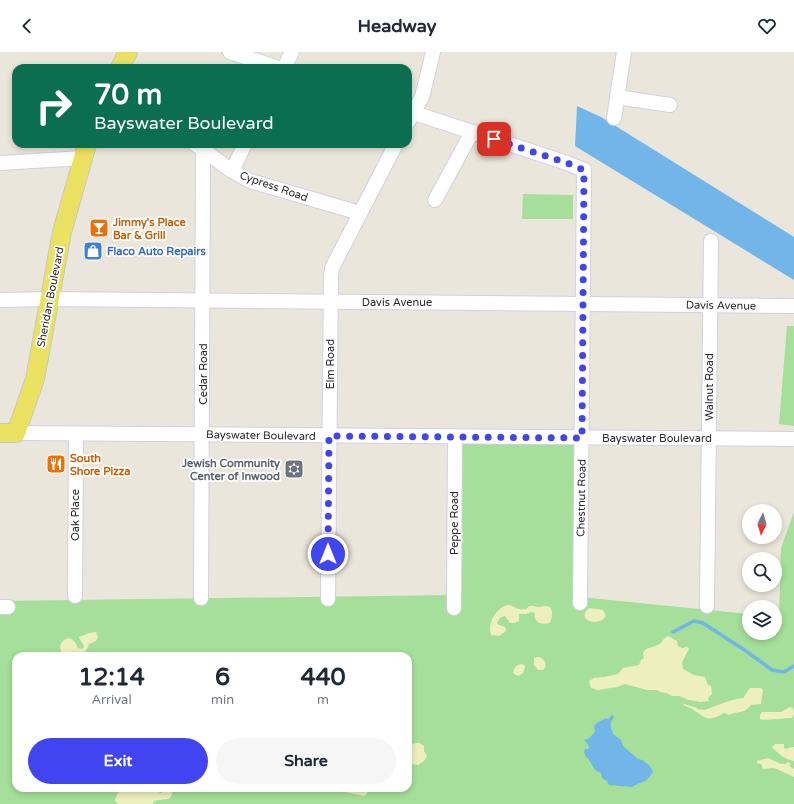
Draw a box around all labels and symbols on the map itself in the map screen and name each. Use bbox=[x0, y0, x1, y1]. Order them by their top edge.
pin bbox=[477, 122, 511, 156]
street label: Cypress Road bbox=[238, 169, 310, 204]
place label: Jimmy's Place Bar & Grill bbox=[112, 216, 187, 242]
bar icon: Jimmy's Place Bar & Grill bbox=[88, 217, 110, 239]
shop icon: Flaco Auto Repairs bbox=[82, 240, 104, 262]
place label: Flaco Auto Repairs bbox=[107, 245, 206, 259]
street label: Sheridan Boulevard bbox=[34, 246, 67, 348]
street label: Davis Avenue bbox=[362, 296, 432, 309]
street label: Davis Avenue bbox=[686, 298, 756, 313]
street label: Elm Road bbox=[324, 339, 337, 389]
street label: Cedar Road bbox=[197, 343, 210, 405]
street label: Walnut Road bbox=[703, 353, 716, 421]
street label: Bayswater Boulevard bbox=[206, 428, 316, 443]
street label: Bayswater Boulevard bbox=[602, 432, 712, 445]
place label: South Shore Pizza bbox=[70, 452, 130, 478]
restaurant icon: South Shore Pizza bbox=[45, 453, 67, 475]
place label: Jewish Community Center of Inwood bbox=[181, 457, 280, 483]
synagogue icon: Jewish Community Center of Inwood bbox=[283, 458, 305, 480]
street label: Chestnut Road bbox=[574, 459, 589, 537]
street label: Oak Place bbox=[69, 489, 82, 541]
street label: Peppe Road bbox=[448, 491, 461, 555]
north arrow bbox=[742, 504, 782, 544]
position arrow bbox=[307, 533, 349, 575]

